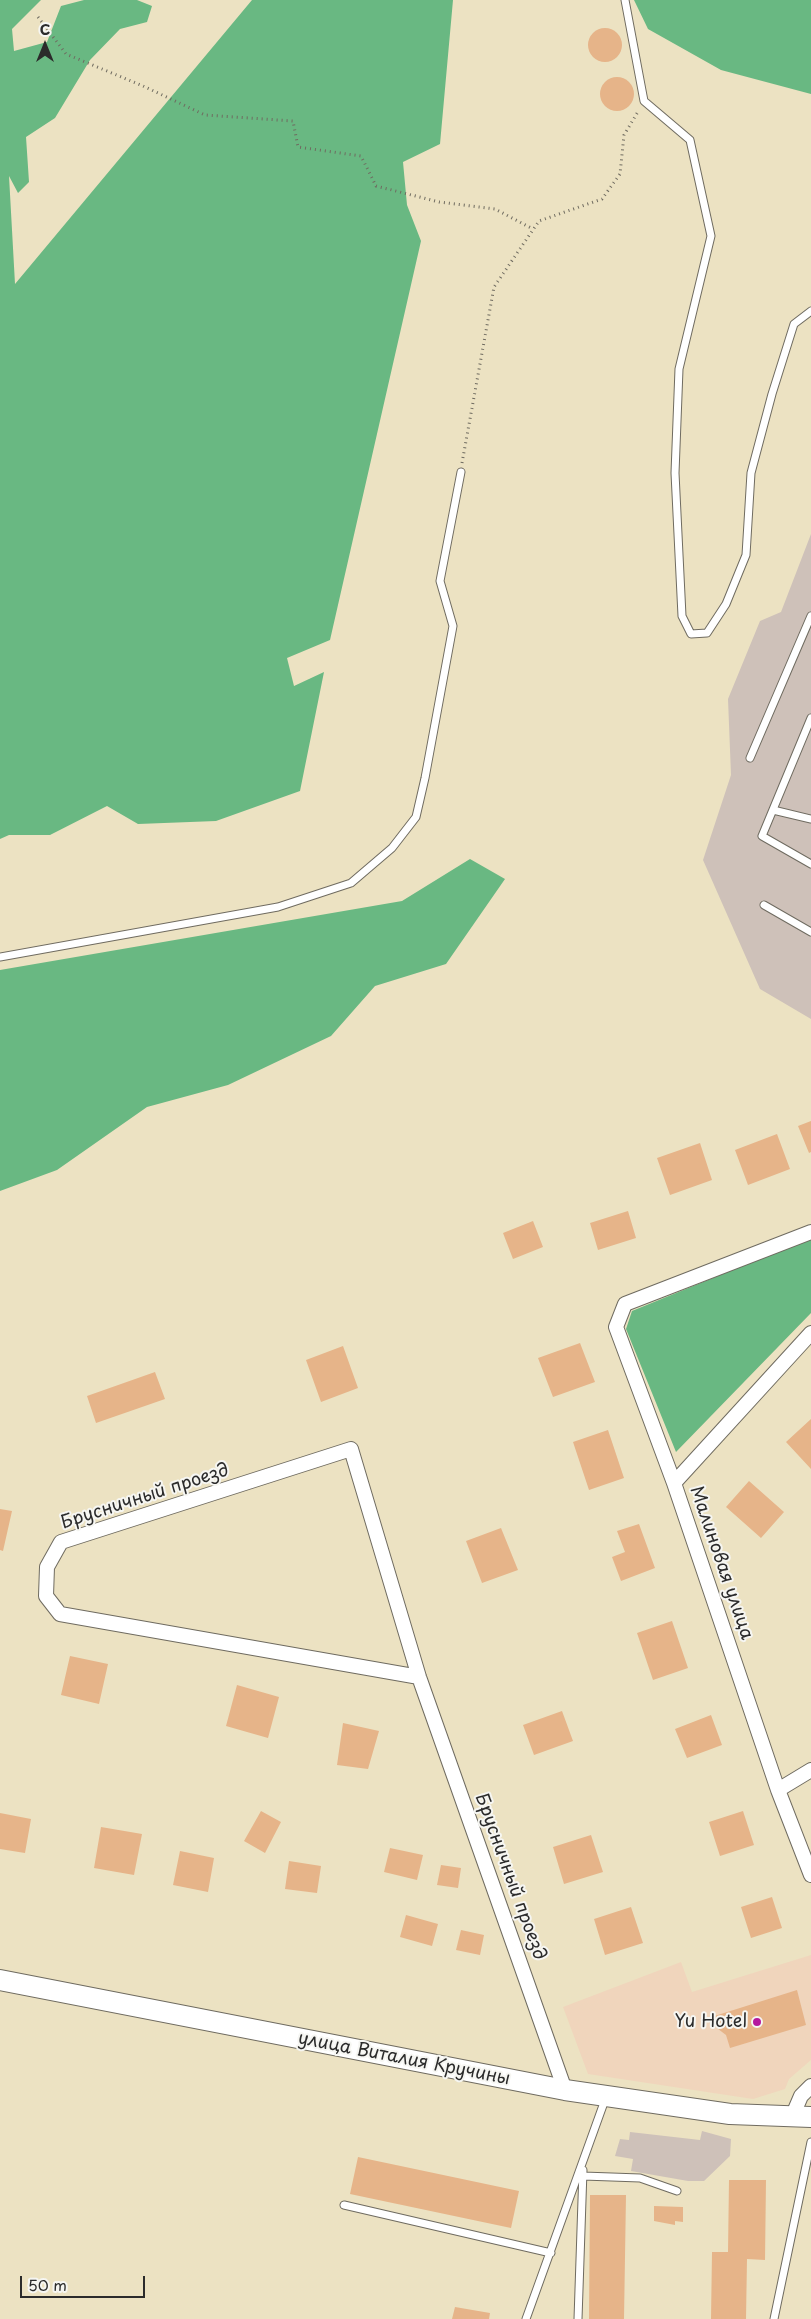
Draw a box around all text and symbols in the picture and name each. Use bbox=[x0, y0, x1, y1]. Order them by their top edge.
text: С bbox=[40, 19, 50, 40]
north arrow bbox=[20, 20, 70, 70]
street label: Брусничный проезд bbox=[58, 1460, 232, 1534]
street label: Малиновая улица bbox=[685, 1483, 757, 1643]
street label: Брусничный проезд bbox=[470, 1791, 550, 1963]
place label: Yu Hotel bbox=[674, 2011, 747, 2033]
marker: Yu Hotel bbox=[751, 2016, 763, 2028]
street label: улица Виталия Кручины bbox=[296, 2028, 512, 2090]
scale bar bbox=[22, 2266, 148, 2298]
text: 50 m bbox=[28, 2273, 67, 2296]

